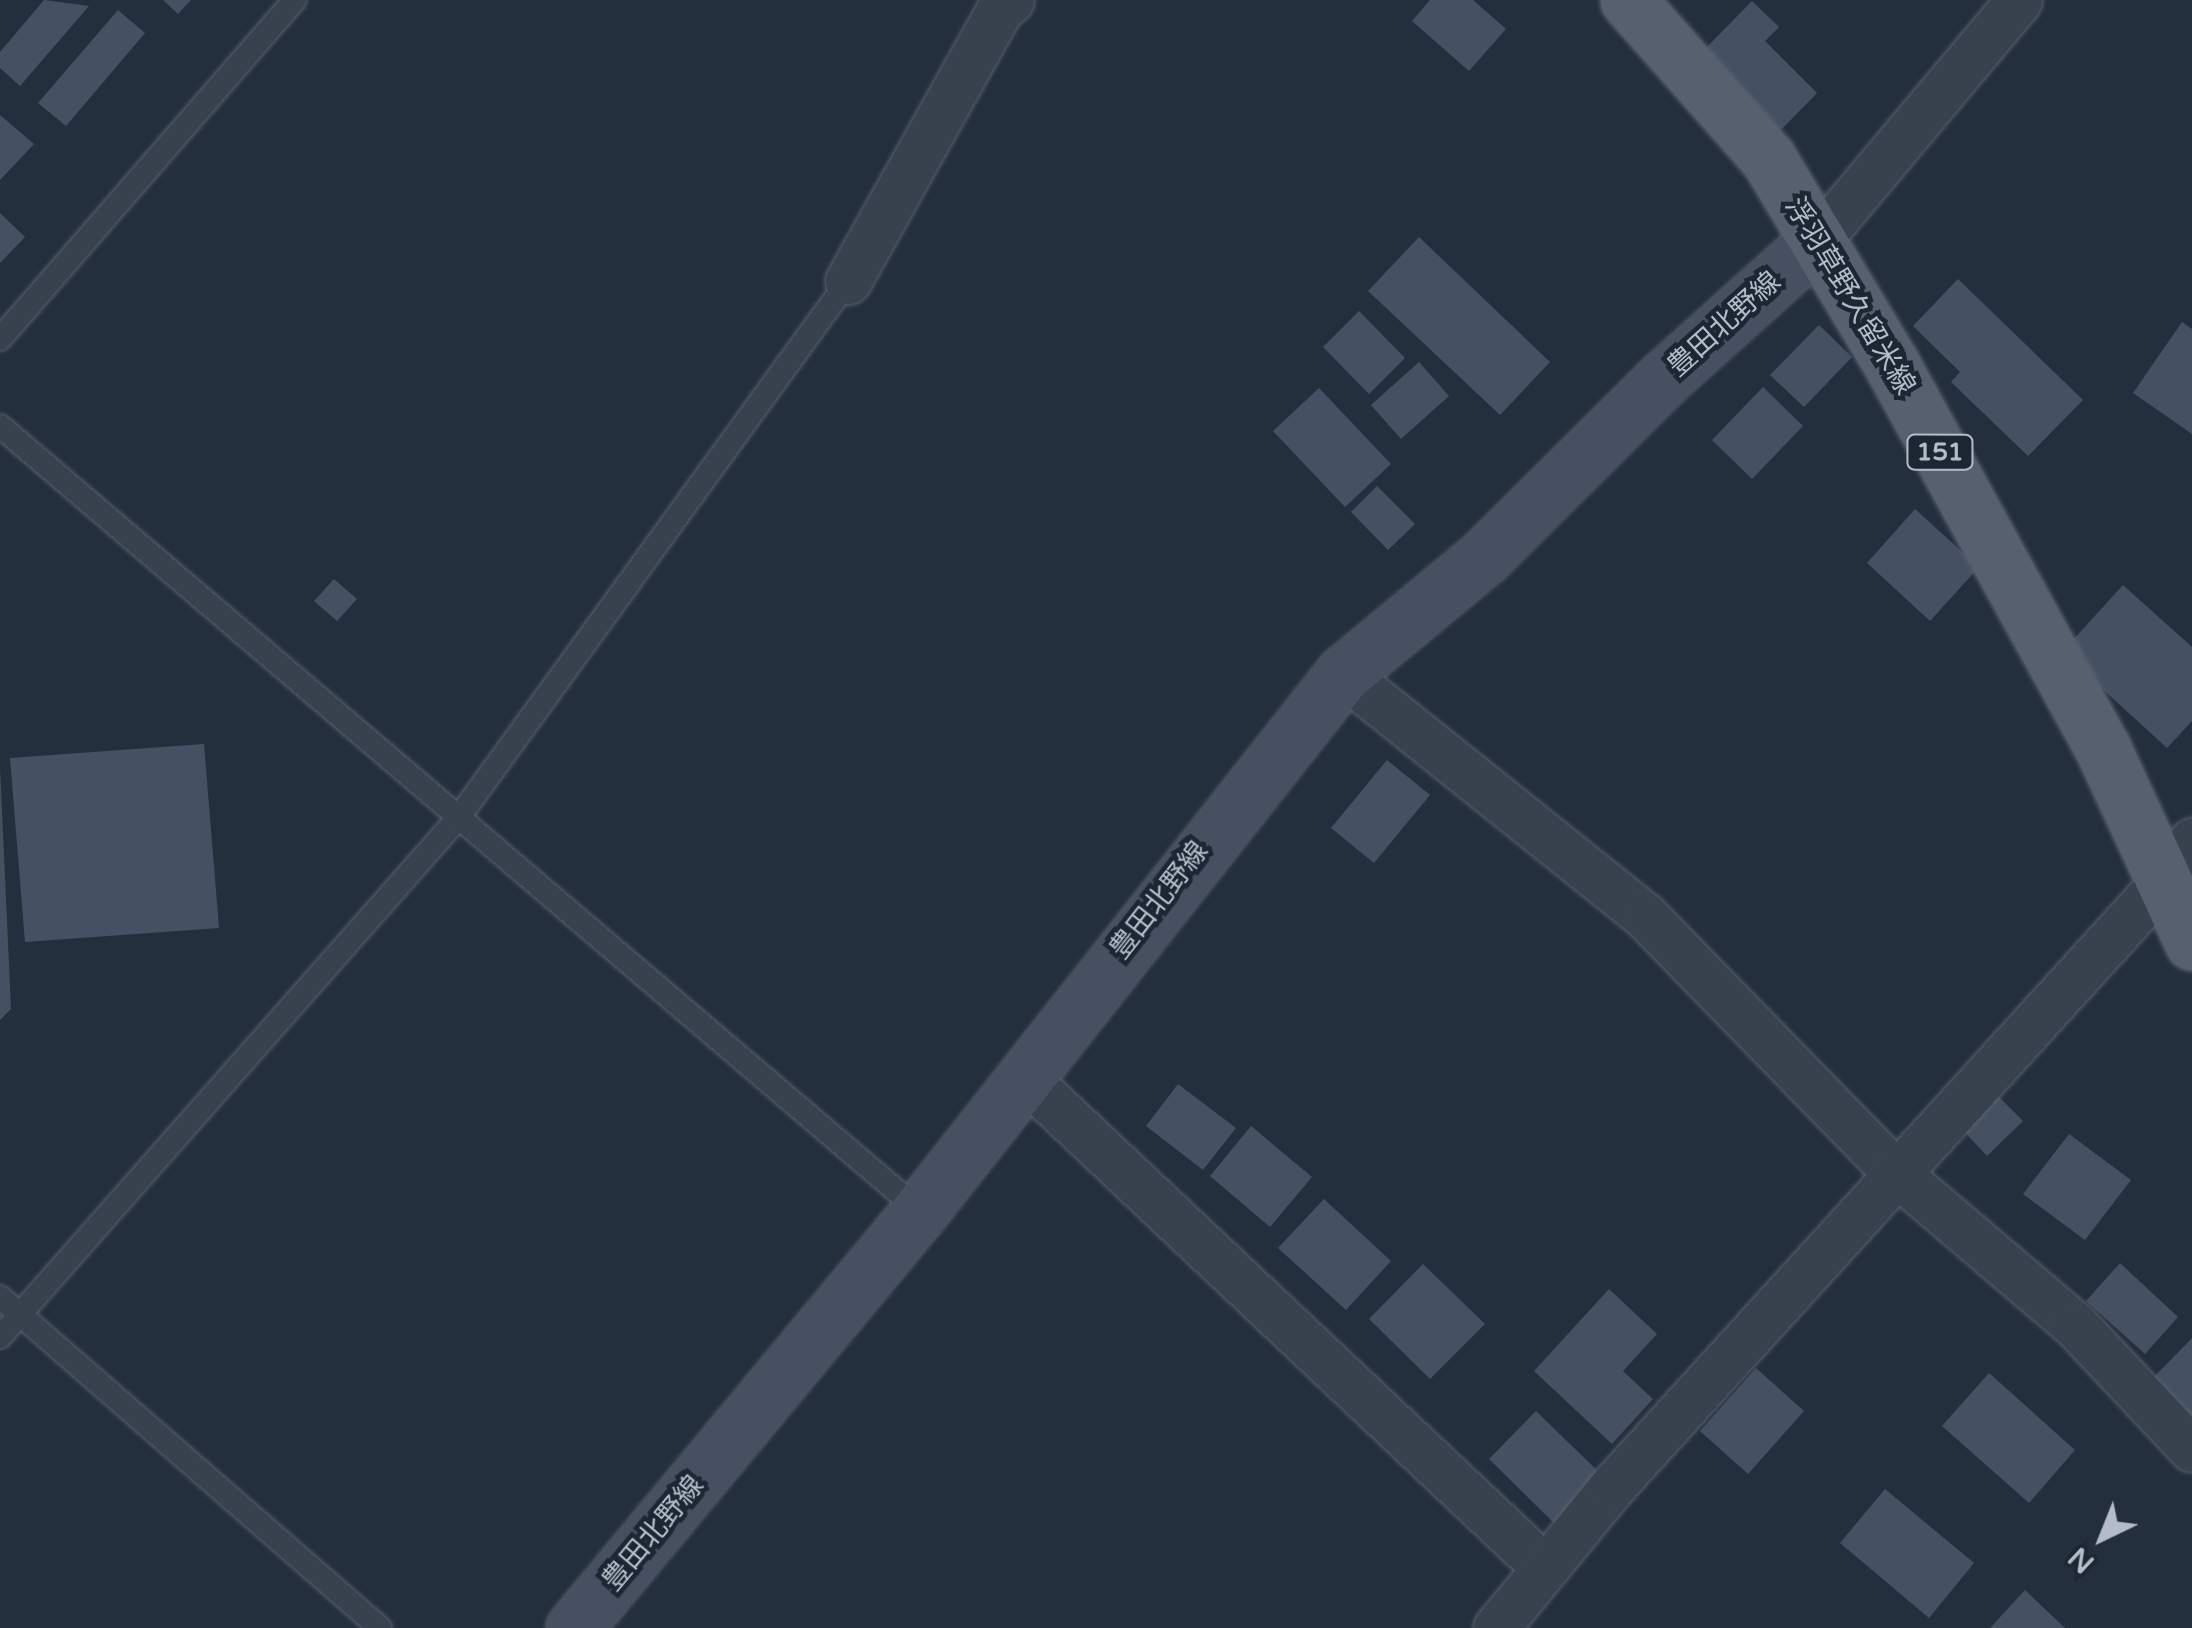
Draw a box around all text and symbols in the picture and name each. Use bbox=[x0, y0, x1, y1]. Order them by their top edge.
street label: 浮羽草野久留米線 bbox=[1778, 191, 1922, 401]
street label: 豊田北野線 bbox=[1661, 265, 1787, 383]
road number: 151 bbox=[1905, 432, 1975, 472]
street label: 豊田北野線 bbox=[1103, 834, 1215, 966]
street label: 豊田北野線 bbox=[595, 1469, 711, 1597]
north arrow bbox=[2052, 1488, 2152, 1588]
text: N bbox=[2062, 1540, 2101, 1580]

